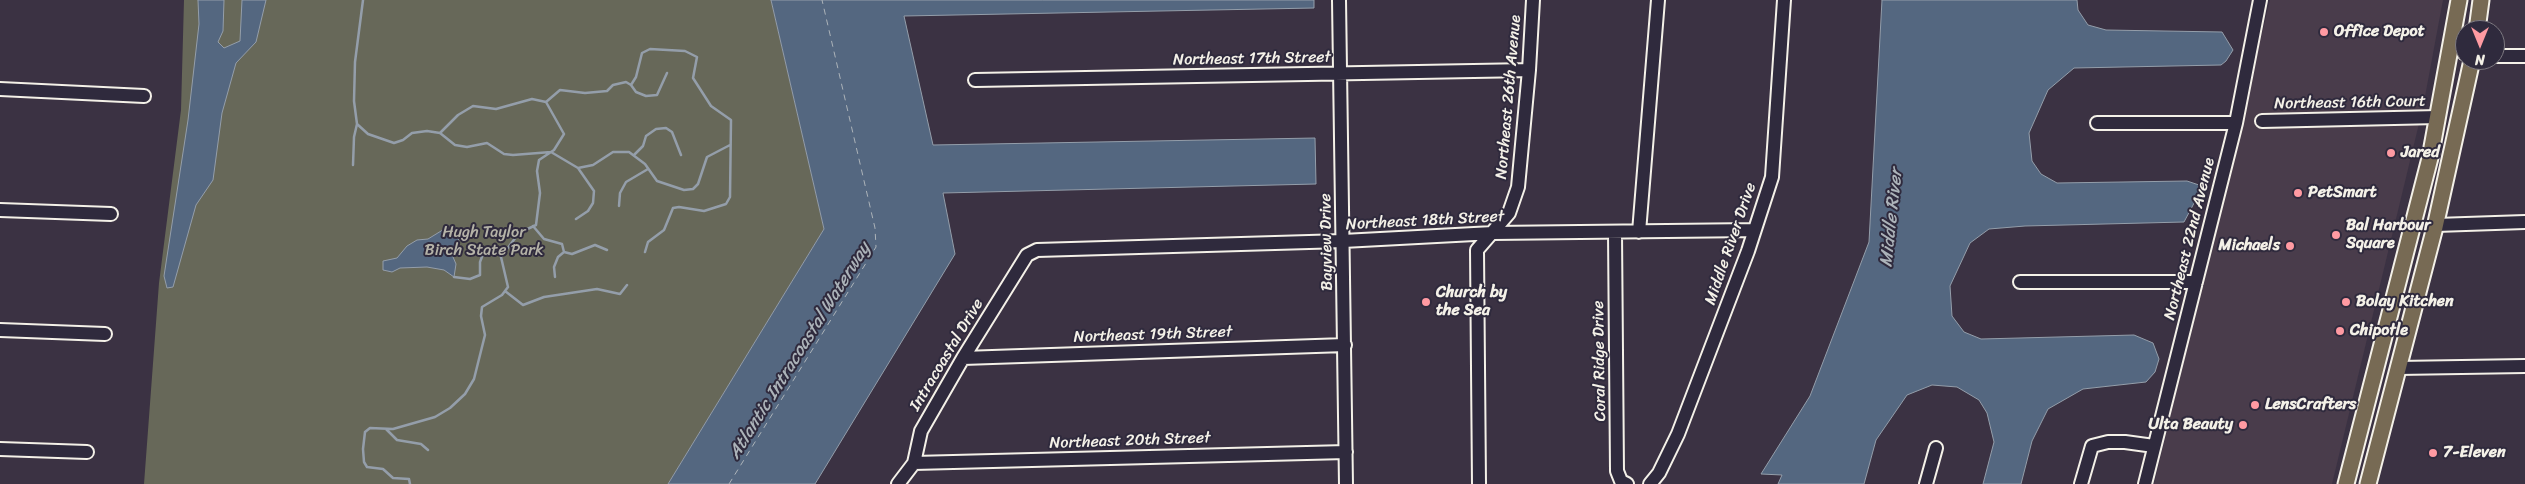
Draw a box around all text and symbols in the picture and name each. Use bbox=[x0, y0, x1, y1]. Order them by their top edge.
street label: Northeast 26th Avenue bbox=[1492, 14, 1526, 180]
north arrow bbox=[2455, 20, 2505, 70]
place label: Office Depot bbox=[2334, 22, 2425, 42]
marker: Office Depot bbox=[2318, 26, 2330, 38]
text: N bbox=[2475, 47, 2485, 72]
street label: Northeast 17th Street bbox=[1173, 48, 1331, 70]
street label: Northeast 16th Court bbox=[2274, 92, 2426, 114]
place label: Jared bbox=[2401, 143, 2440, 163]
marker: Jared bbox=[2385, 147, 2397, 159]
street label: Northeast 22nd Avenue bbox=[2161, 156, 2219, 322]
water label: Middle River bbox=[1876, 168, 1908, 268]
street label: Middle River Drive bbox=[1701, 180, 1761, 308]
place label: PetSmart bbox=[2308, 183, 2377, 203]
marker: PetSmart bbox=[2292, 187, 2304, 199]
street label: Bayview Drive bbox=[1317, 193, 1337, 291]
street label: Northeast 18th Street bbox=[1345, 207, 1505, 235]
place label: Bal Harbour Square bbox=[2346, 216, 2431, 254]
park label: Hugh Taylor Birch State Park bbox=[425, 223, 543, 261]
marker: Bal Harbour Square bbox=[2330, 229, 2342, 241]
place label: Michaels bbox=[2218, 236, 2280, 256]
water label: Atlantic Intracoastal Waterway bbox=[724, 239, 876, 463]
marker: Michaels bbox=[2284, 240, 2296, 252]
place label: Church by the Sea bbox=[1436, 283, 1507, 321]
place label: Bolay Kitchen bbox=[2356, 292, 2454, 312]
street label: Intracoastal Drive bbox=[906, 295, 988, 415]
marker: Church by the Sea bbox=[1420, 296, 1432, 308]
marker: Bolay Kitchen bbox=[2340, 296, 2352, 308]
street label: Coral Ridge Drive bbox=[1589, 301, 1611, 421]
place label: Chipotle bbox=[2350, 321, 2408, 341]
street label: Northeast 19th Street bbox=[1073, 323, 1233, 347]
marker: Chipotle bbox=[2334, 325, 2346, 337]
place label: LensCrafters bbox=[2265, 395, 2356, 415]
marker: LensCrafters bbox=[2249, 399, 2261, 411]
place label: Ulta Beauty bbox=[2148, 415, 2233, 435]
marker: Ulta Beauty bbox=[2237, 419, 2249, 431]
street label: Northeast 20th Street bbox=[1049, 429, 1211, 453]
place label: 7-Eleven bbox=[2443, 443, 2506, 463]
marker: 7-Eleven bbox=[2427, 447, 2439, 459]

